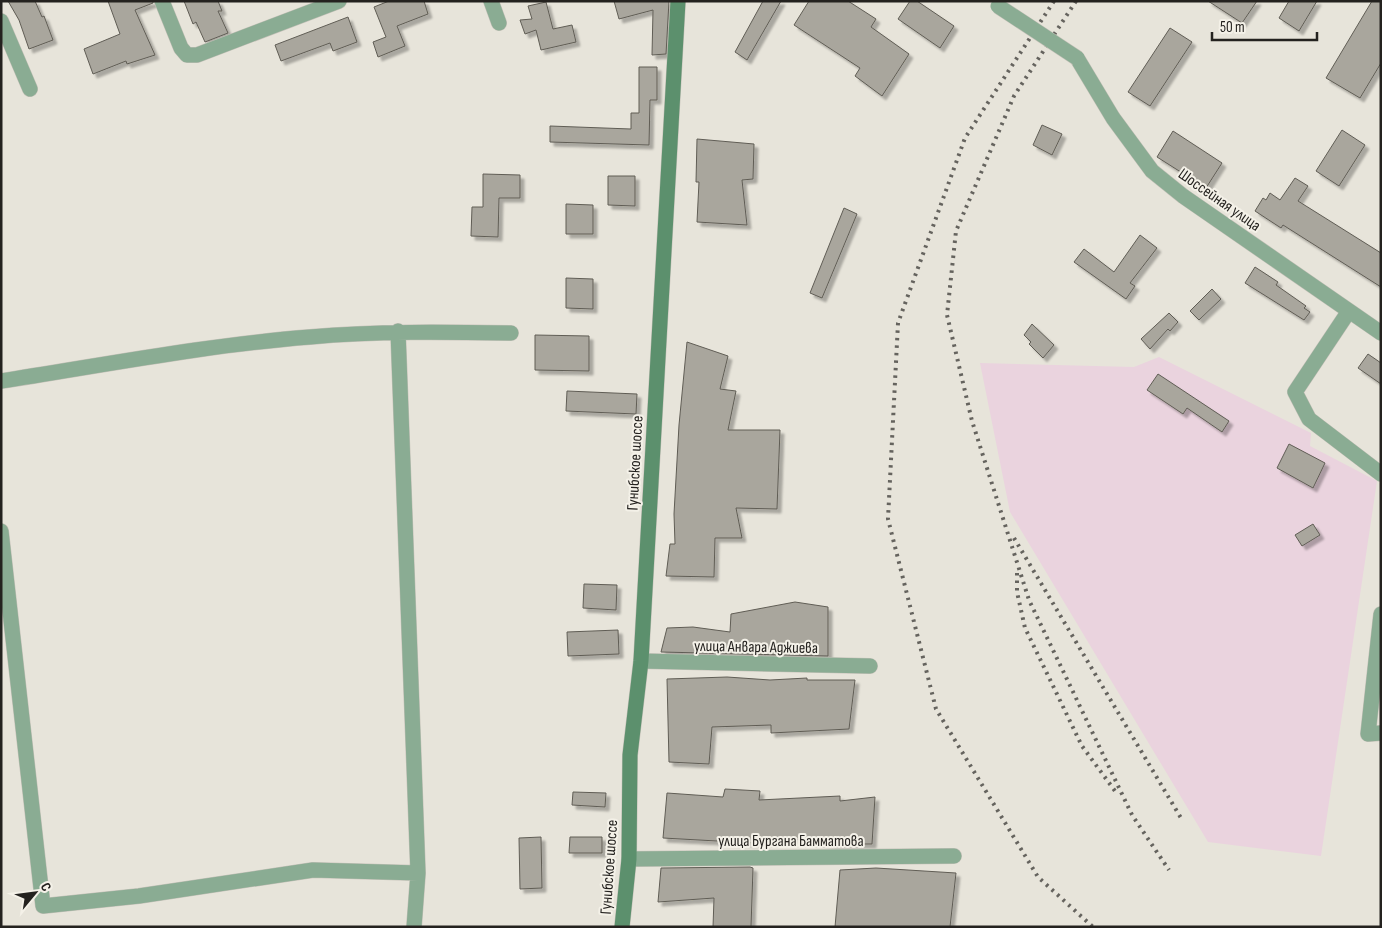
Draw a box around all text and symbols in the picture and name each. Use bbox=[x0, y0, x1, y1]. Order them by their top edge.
scale bar bbox=[1212, 10, 1317, 42]
text: 50 m bbox=[1220, 18, 1245, 37]
street label: Шоссейная улица bbox=[1174, 165, 1264, 236]
street label: Гунибское шоссе bbox=[624, 415, 647, 511]
street label: улица Анвара Аджиева bbox=[694, 637, 818, 658]
street label: Гунибское шоссе bbox=[597, 819, 622, 915]
street label: улица Бургана Бамматова bbox=[718, 832, 864, 851]
north arrow bbox=[10, 868, 60, 918]
text: С bbox=[37, 880, 55, 894]

